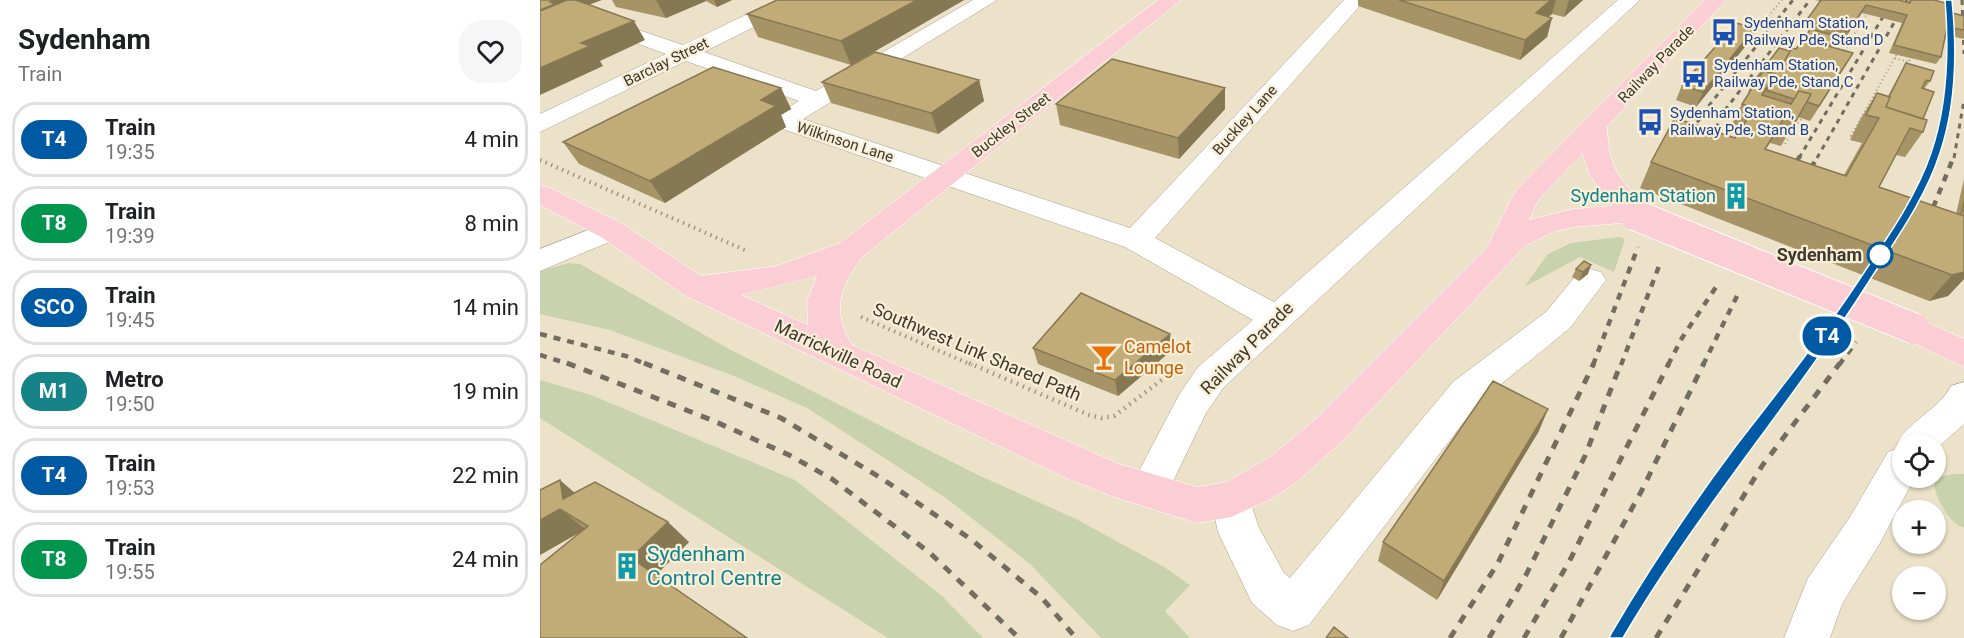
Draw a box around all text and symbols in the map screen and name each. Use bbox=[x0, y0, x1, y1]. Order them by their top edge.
place label: Sydenham Station, Railway Pde, Stand D bbox=[1744, 14, 1884, 49]
bus stop icon: Sydenham Station, Railway Pde, Stand D bbox=[1709, 17, 1739, 47]
button: heart bbox=[459, 20, 522, 83]
street label: Railway Parade bbox=[1614, 21, 1698, 107]
text: Sydenham bbox=[18, 23, 151, 56]
street label: Barclay Street bbox=[621, 34, 712, 90]
place label: Sydenham Station, Railway Pde, Stand C bbox=[1714, 56, 1854, 91]
bus stop icon: Sydenham Station, Railway Pde, Stand C bbox=[1679, 59, 1709, 89]
text: Train bbox=[18, 62, 62, 86]
street label: Buckley Lane bbox=[1209, 81, 1281, 159]
street label: Buckley Street bbox=[968, 89, 1054, 161]
place label: Sydenham Station, Railway Pde, Stand B bbox=[1670, 104, 1809, 139]
bus stop icon: Sydenham Station, Railway Pde, Stand B bbox=[1635, 107, 1665, 137]
text: Train bbox=[105, 115, 156, 140]
street label: Wilkinson Lane bbox=[794, 118, 896, 166]
text: T4 bbox=[41, 127, 67, 151]
text: 4 min bbox=[464, 127, 519, 152]
text: 19:35 bbox=[105, 140, 155, 164]
building icon: Sydenham Station bbox=[1721, 181, 1751, 211]
place label: Sydenham Station bbox=[1570, 185, 1716, 206]
text: Train bbox=[105, 199, 156, 224]
text: T8 bbox=[41, 211, 67, 235]
text: 8 min bbox=[464, 211, 519, 236]
text: 19:39 bbox=[105, 224, 155, 248]
marker: Sydenham bbox=[1867, 242, 1893, 268]
place label: Sydenham bbox=[1777, 244, 1862, 265]
text: Train bbox=[105, 283, 156, 308]
text: SCO bbox=[33, 295, 75, 319]
text: 14 min bbox=[452, 295, 519, 320]
street label: Railway Parade bbox=[1196, 297, 1297, 398]
street label: Southwest Link Shared Path bbox=[870, 298, 1085, 405]
text: 19:45 bbox=[105, 308, 155, 332]
street label: Marrickville Road bbox=[771, 315, 905, 392]
line badge: T4 bbox=[1800, 316, 1854, 356]
text: T4 bbox=[1814, 324, 1840, 348]
place label: Camelot Lounge bbox=[1124, 336, 1191, 378]
bar icon: Camelot Lounge bbox=[1089, 342, 1119, 372]
text: Metro bbox=[105, 367, 164, 392]
text: M1 bbox=[39, 379, 69, 403]
text: 19 min bbox=[452, 379, 519, 404]
text: 19:50 bbox=[105, 392, 155, 416]
map controls bbox=[1892, 434, 1946, 620]
button: locate bbox=[1892, 434, 1946, 488]
text: Train bbox=[105, 451, 156, 476]
text: T4 bbox=[41, 463, 67, 487]
text: 22 min bbox=[452, 463, 519, 488]
text: 19:53 bbox=[105, 476, 155, 500]
button: + bbox=[1892, 500, 1946, 554]
text: Train bbox=[105, 535, 156, 560]
place label: Sydenham Control Centre bbox=[647, 542, 782, 590]
text: T8 bbox=[41, 547, 67, 571]
text: 24 min bbox=[452, 547, 519, 572]
building icon: Sydenham Control Centre bbox=[612, 551, 642, 581]
text: 19:55 bbox=[105, 560, 155, 584]
button: − bbox=[1892, 566, 1946, 620]

